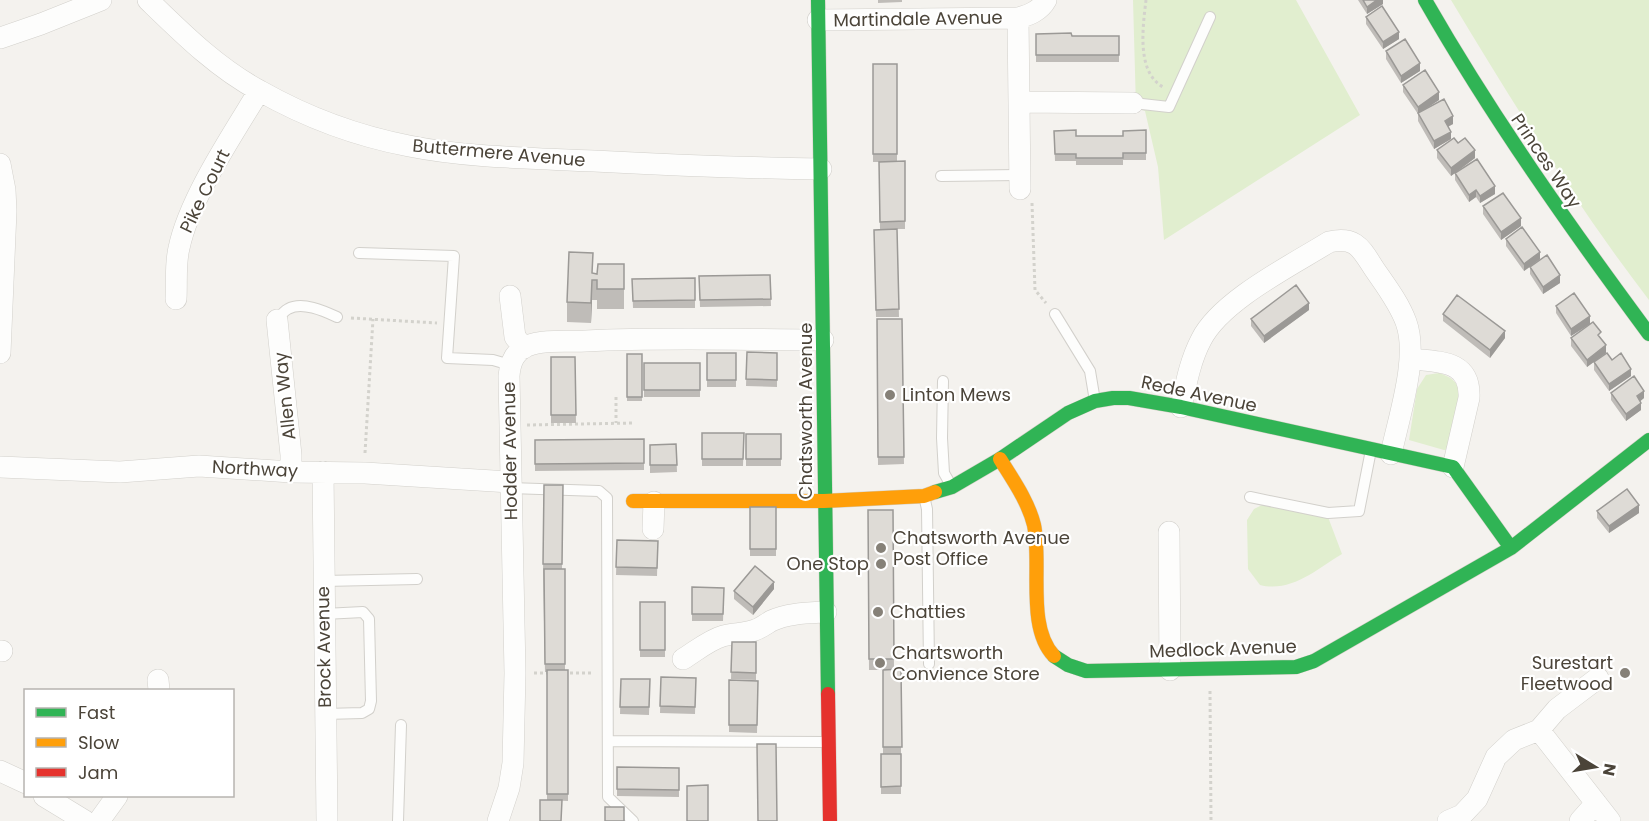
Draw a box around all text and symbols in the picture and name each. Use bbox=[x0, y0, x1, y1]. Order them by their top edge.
street label: Martindale Avenue bbox=[833, 5, 1003, 32]
street label: Princes Way bbox=[1506, 108, 1587, 213]
street label: Buttermere Avenue bbox=[412, 132, 587, 173]
street label: Pike Court bbox=[174, 145, 236, 237]
street label: Chatsworth Avenue bbox=[793, 323, 818, 500]
street label: Allen Way bbox=[267, 351, 302, 441]
street label: Rede Avenue bbox=[1139, 369, 1259, 418]
street label: Hodder Avenue bbox=[496, 382, 523, 521]
place label: Linton Mews bbox=[902, 382, 1011, 407]
marker: Linton Mews bbox=[883, 388, 897, 402]
street label: Northway bbox=[211, 454, 299, 483]
place label: Chatsworth Avenue Post Office bbox=[893, 525, 1070, 571]
marker: Chatsworth Avenue Post Office bbox=[874, 541, 888, 555]
place label: One Stop bbox=[787, 551, 869, 576]
marker: One Stop bbox=[874, 557, 888, 571]
street label: Brock Avenue bbox=[310, 586, 337, 708]
place label: Chatties bbox=[890, 599, 966, 624]
marker: Chatties bbox=[871, 605, 885, 619]
street label: Medlock Avenue bbox=[1149, 633, 1297, 664]
place label: Chartsworth Convience Store bbox=[892, 640, 1040, 686]
place label: Surestart Fleetwood bbox=[1521, 650, 1613, 696]
marker: Chartsworth Convience Store bbox=[873, 656, 887, 670]
marker: Surestart Fleetwood bbox=[1618, 666, 1632, 680]
legend bbox=[24, 689, 234, 797]
text: Fast bbox=[78, 700, 115, 725]
text: Slow bbox=[78, 730, 120, 755]
north arrow bbox=[1565, 737, 1625, 797]
text: Jam bbox=[78, 760, 118, 785]
text: N bbox=[1597, 762, 1622, 778]

